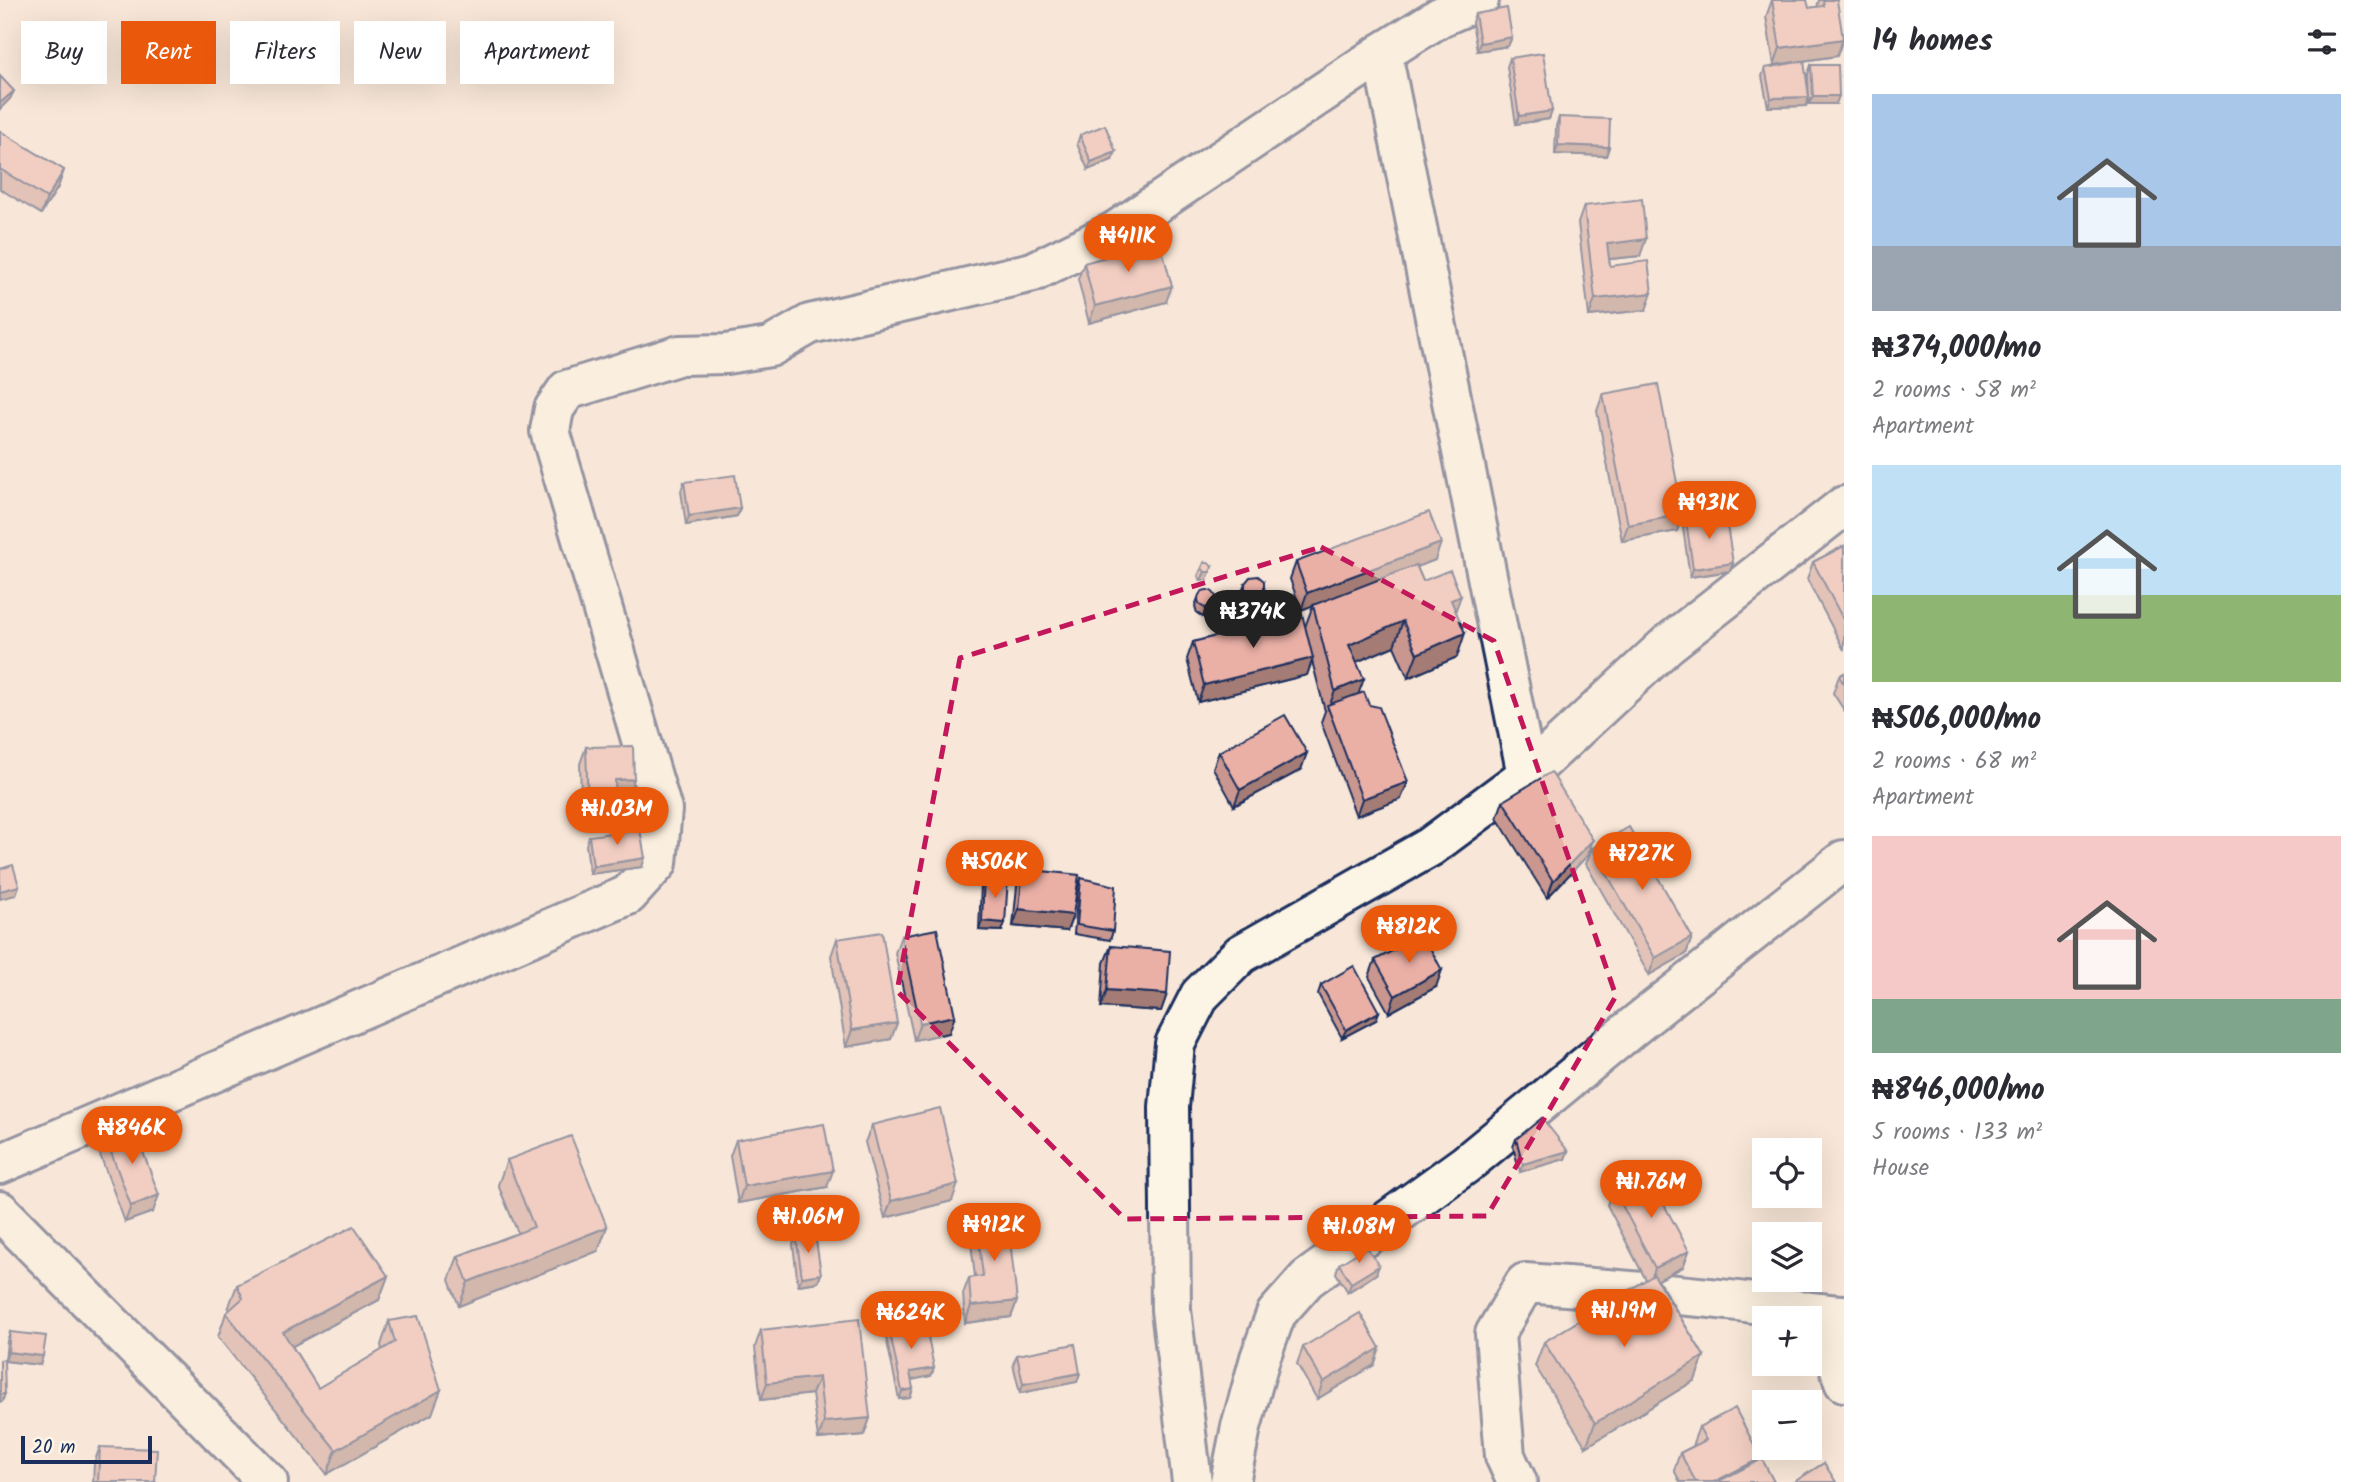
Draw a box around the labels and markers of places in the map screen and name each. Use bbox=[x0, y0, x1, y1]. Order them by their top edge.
pin: ₦411K bbox=[1079, 215, 1177, 274]
pin: ₦931K bbox=[1660, 482, 1758, 541]
pin: ₦374K bbox=[1204, 590, 1302, 650]
pin: ₦1.03M bbox=[560, 788, 674, 847]
pin: ₦727K bbox=[1593, 832, 1691, 892]
pin: ₦506K bbox=[946, 841, 1044, 900]
pin: ₦812K bbox=[1360, 906, 1458, 965]
pin: ₦846K bbox=[83, 1106, 181, 1166]
pin: ₦1.76M bbox=[1594, 1160, 1708, 1220]
pin: ₦1.06M bbox=[751, 1196, 865, 1255]
pin: ₦912K bbox=[945, 1204, 1043, 1263]
pin: ₦1.08M bbox=[1302, 1206, 1416, 1265]
pin: ₦1.19M bbox=[1567, 1290, 1681, 1349]
pin: ₦624K bbox=[862, 1292, 960, 1351]

